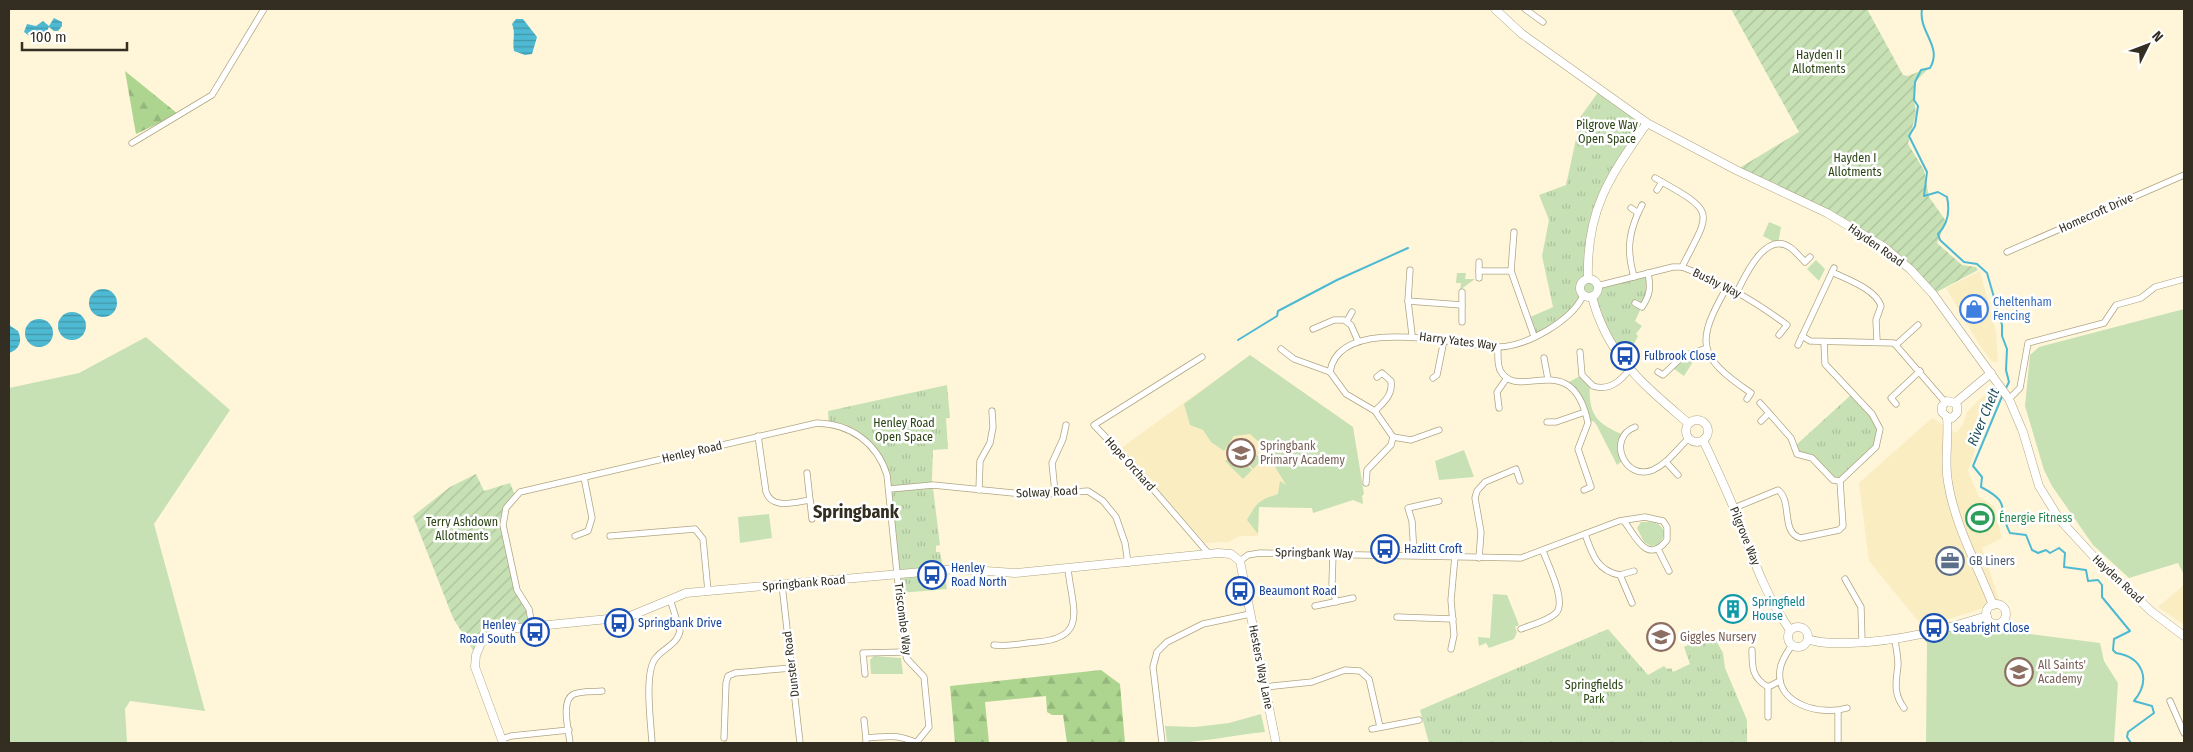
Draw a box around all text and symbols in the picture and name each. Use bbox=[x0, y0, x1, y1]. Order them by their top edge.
scale bar bbox=[22, 20, 128, 52]
north arrow bbox=[2123, 20, 2173, 70]
text: 100 m bbox=[30, 28, 67, 46]
text: N bbox=[2148, 28, 2166, 45]
park label: Hayden II Allotments bbox=[1792, 48, 1846, 76]
park label: Pilgrove Way Open Space bbox=[1576, 118, 1639, 146]
park label: Hayden I Allotments bbox=[1828, 151, 1882, 179]
street label: Homecroft Drive bbox=[2057, 190, 2135, 236]
street label: Hayden Road bbox=[1845, 221, 1907, 269]
street label: Bushy Way bbox=[1691, 265, 1744, 301]
shop icon: Cheltenham Fencing bbox=[1959, 294, 1989, 324]
place label: Cheltenham Fencing bbox=[1993, 295, 2052, 323]
street label: Harry Yates Way bbox=[1418, 329, 1498, 353]
bus stop icon: Fulbrook Close bbox=[1610, 341, 1640, 371]
place label: Fulbrook Close bbox=[1644, 349, 1716, 363]
water label: River Chelt bbox=[1964, 385, 2003, 449]
park label: Henley Road Open Space bbox=[873, 416, 935, 444]
street label: Hope Orchard bbox=[1102, 434, 1158, 494]
street label: Henley Road bbox=[660, 438, 724, 466]
school or university icon: Springbank Primary Academy bbox=[1226, 438, 1256, 468]
place label: Springbank Primary Academy bbox=[1260, 439, 1345, 467]
street label: Solway Road bbox=[1016, 483, 1078, 501]
district label: Springbank bbox=[813, 501, 900, 523]
sports icon: Énergie Fitness bbox=[1965, 503, 1995, 533]
street label: Pilgrove Way bbox=[1727, 505, 1763, 568]
place label: Énergie Fitness bbox=[1999, 510, 2072, 525]
park label: Terry Ashdown Allotments bbox=[426, 515, 498, 543]
bus stop icon: Hazlitt Croft bbox=[1370, 534, 1400, 564]
place label: Hazlitt Croft bbox=[1404, 542, 1463, 556]
street label: Springbank Way bbox=[1275, 545, 1354, 561]
office icon: GB Liners bbox=[1935, 546, 1965, 576]
street label: Hayden Road bbox=[2090, 552, 2146, 606]
place label: GB Liners bbox=[1969, 554, 2015, 568]
bus stop icon: Henley Road North bbox=[917, 560, 947, 590]
place label: Henley Road North bbox=[951, 561, 1007, 589]
street label: Springbank Road bbox=[762, 572, 846, 594]
bus stop icon: Beaumont Road bbox=[1225, 576, 1255, 606]
street label: Triscombe Way bbox=[892, 582, 914, 657]
place label: Beaumont Road bbox=[1259, 584, 1337, 598]
building icon: Springfield House bbox=[1718, 594, 1748, 624]
place label: Springfield House bbox=[1752, 595, 1805, 623]
bus stop icon: Springbank Drive bbox=[604, 608, 634, 638]
bus stop icon: Seabright Close bbox=[1919, 613, 1949, 643]
place label: Springbank Drive bbox=[638, 616, 722, 630]
bus stop icon: Henley Road South bbox=[520, 617, 550, 647]
place label: Henley Road South bbox=[460, 618, 517, 646]
place label: Seabright Close bbox=[1953, 621, 2029, 635]
school or university icon: Giggles Nursery bbox=[1646, 622, 1676, 652]
street label: Hesters Way Lane bbox=[1246, 624, 1276, 711]
street label: Dunster Road bbox=[780, 630, 802, 698]
place label: Giggles Nursery bbox=[1680, 630, 1757, 644]
school or university icon: All Saints' Academy bbox=[2004, 657, 2034, 687]
place label: All Saints' Academy bbox=[2038, 658, 2086, 686]
park label: Springfields Park bbox=[1565, 678, 1623, 706]

